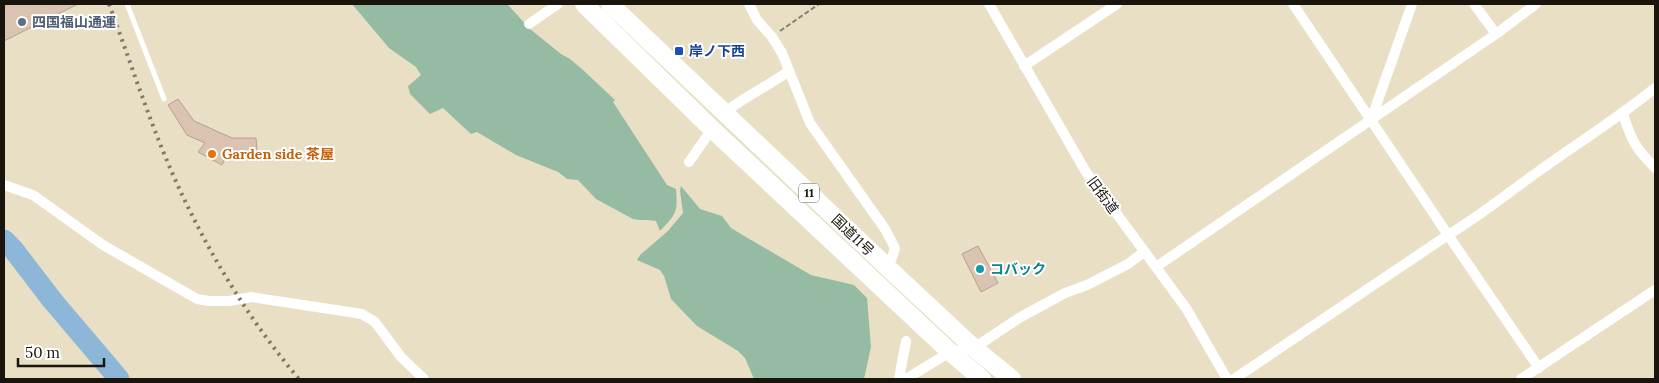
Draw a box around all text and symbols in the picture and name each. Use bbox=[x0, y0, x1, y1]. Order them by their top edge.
place label: 四国福山通運 bbox=[32, 13, 116, 31]
marker: 四国福山通運 bbox=[16, 16, 28, 28]
place label: 岸ノ下西 bbox=[689, 42, 745, 60]
marker: 岸ノ下西 bbox=[673, 45, 685, 57]
place label: Garden side 茶屋 bbox=[222, 145, 334, 163]
marker: Garden side 茶屋 bbox=[206, 148, 218, 160]
street label: 旧街道 bbox=[1083, 173, 1123, 217]
road number: 11 bbox=[799, 184, 819, 202]
street label: 国道11号 bbox=[828, 210, 878, 260]
place label: コバック bbox=[990, 260, 1046, 278]
marker: コバック bbox=[974, 263, 986, 275]
scale bar bbox=[18, 336, 104, 368]
text: 50 m bbox=[25, 343, 60, 362]

